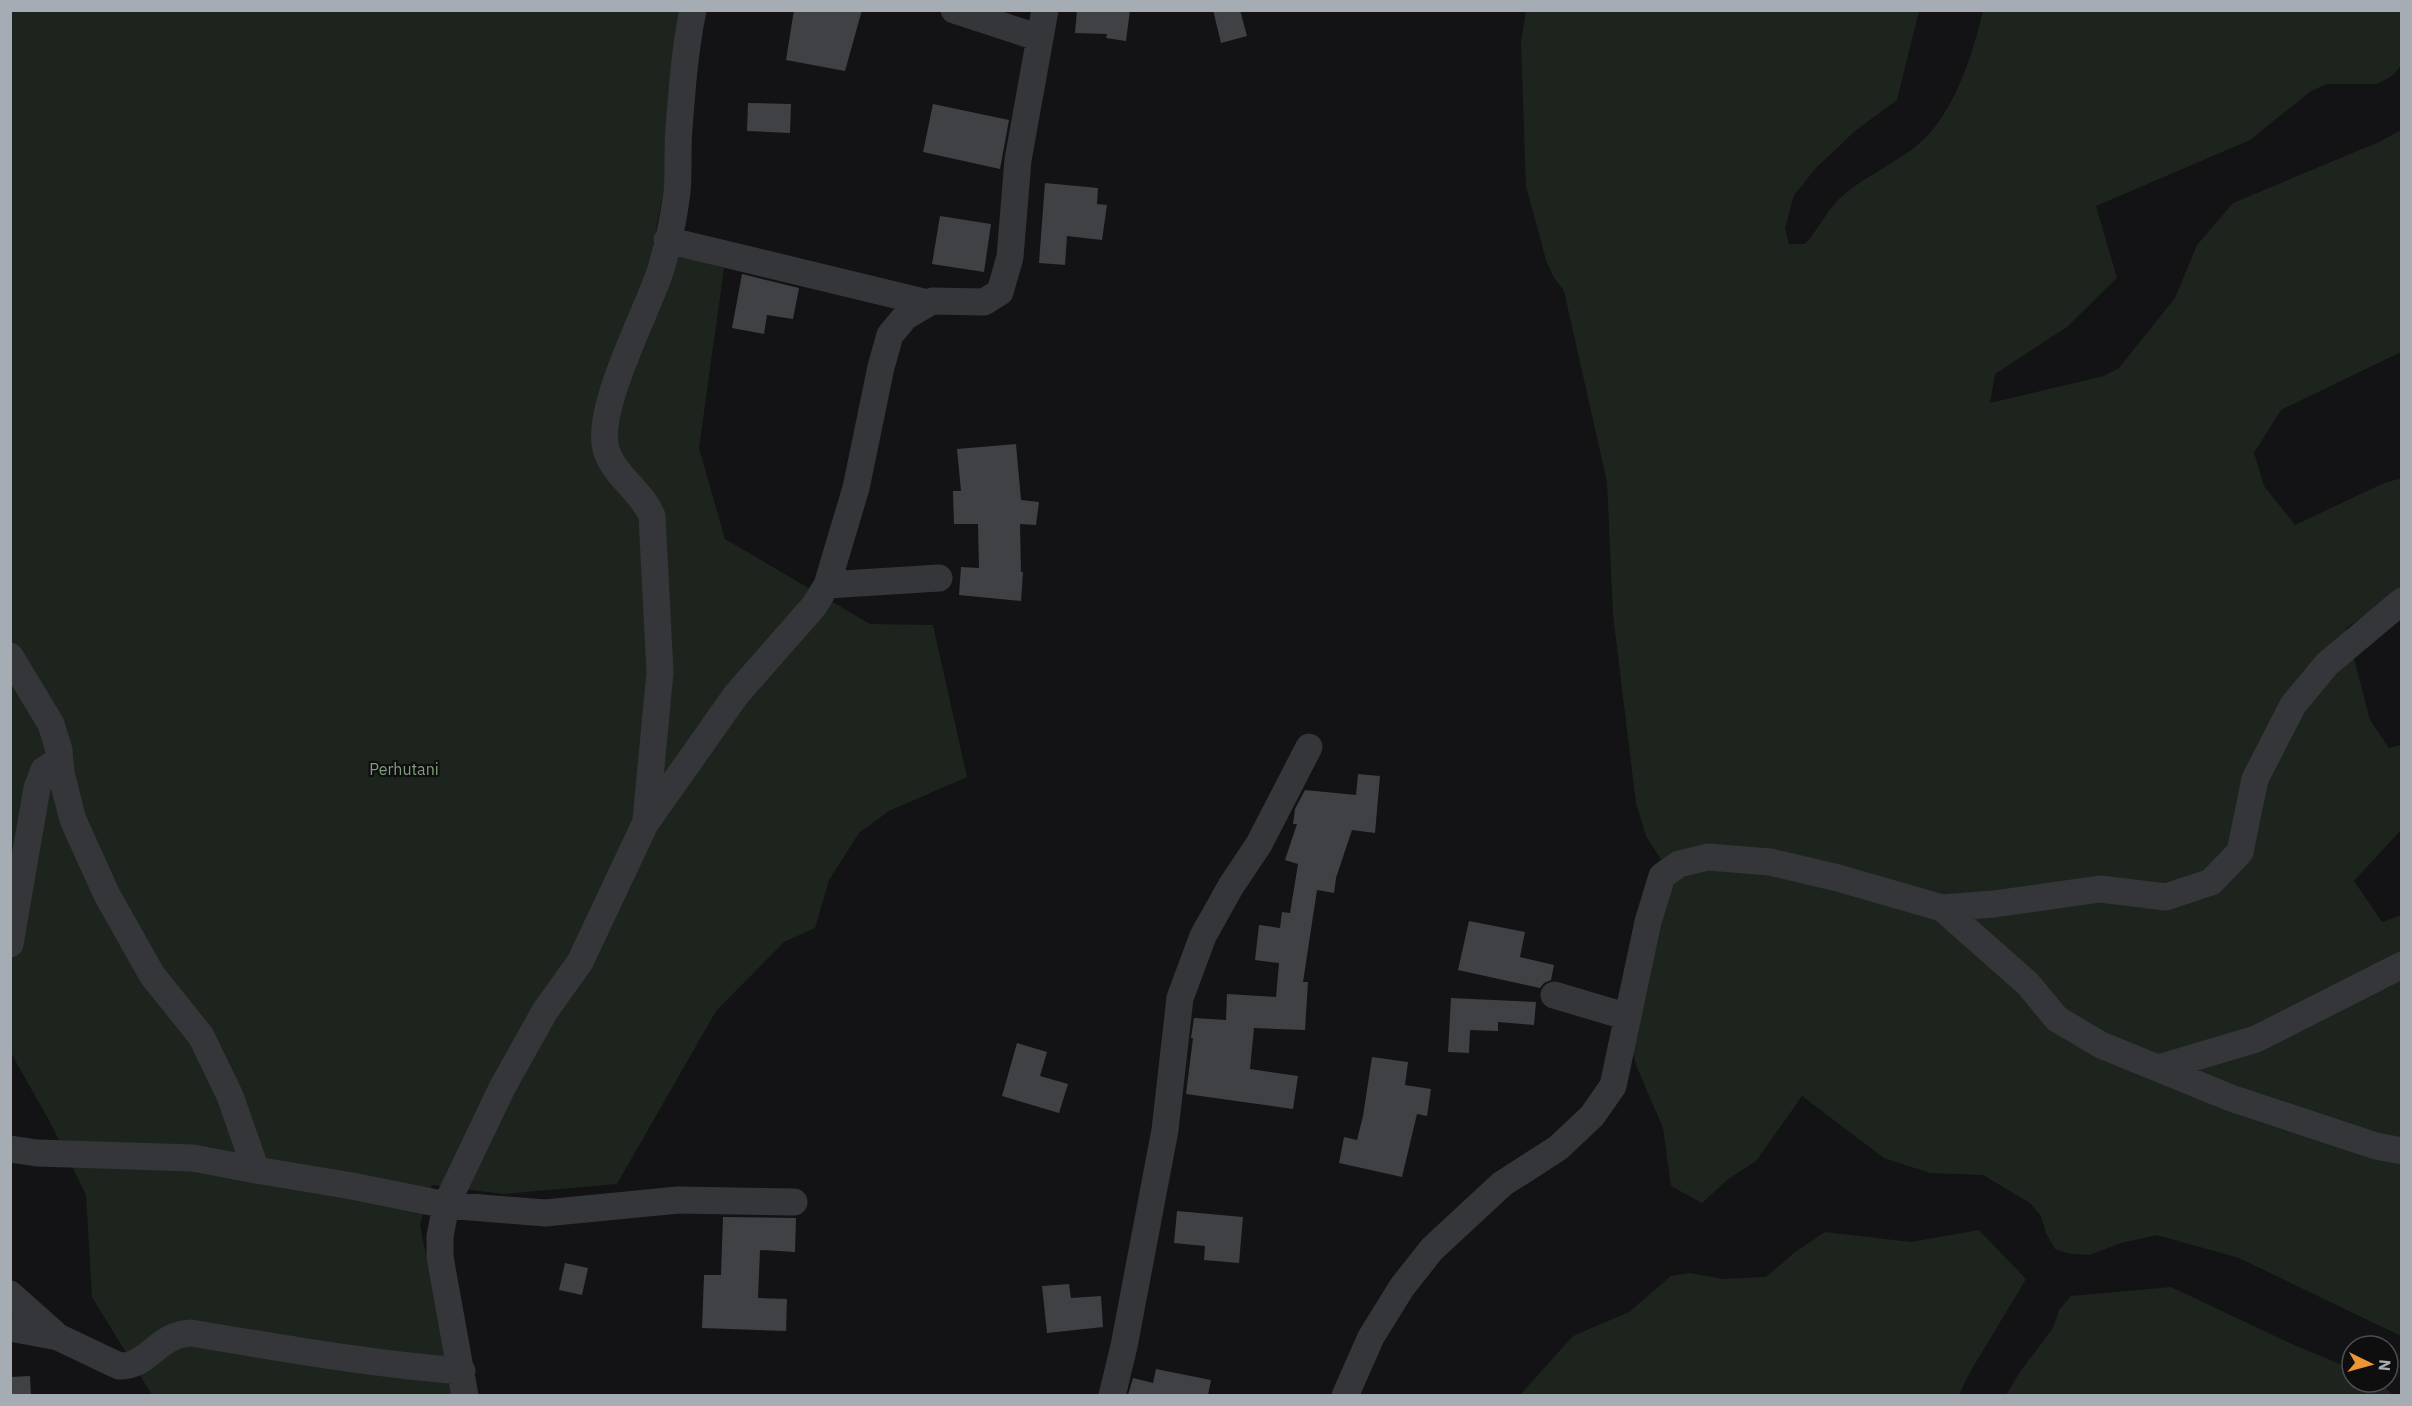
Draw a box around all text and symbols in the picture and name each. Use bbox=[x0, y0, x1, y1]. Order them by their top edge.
park label: Perhutani bbox=[369, 759, 439, 779]
north arrow bbox=[2340, 1334, 2400, 1394]
text: N bbox=[2374, 1359, 2395, 1372]

